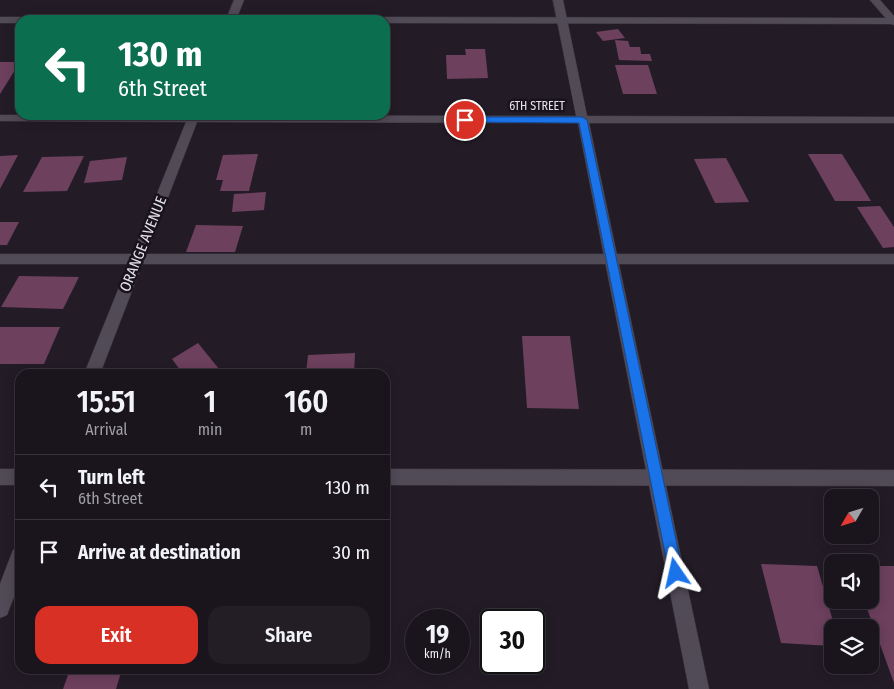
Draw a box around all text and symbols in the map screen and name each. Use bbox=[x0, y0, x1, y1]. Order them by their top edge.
text: 130 m bbox=[118, 33, 202, 75]
icon: left bbox=[35, 35, 100, 100]
text: 6th Street bbox=[118, 75, 207, 102]
pin bbox=[444, 99, 486, 141]
street label: 6TH STREET bbox=[509, 99, 565, 113]
icon: arrive bbox=[451, 106, 479, 134]
street label: ORANGE AVENUE bbox=[116, 194, 170, 294]
text: 15:51 bbox=[77, 384, 136, 420]
text: 1 bbox=[204, 384, 216, 420]
text: 160 bbox=[284, 384, 328, 420]
text: Arrival bbox=[85, 420, 128, 439]
text: min bbox=[198, 420, 223, 439]
text: m bbox=[300, 420, 312, 439]
text: Turn left bbox=[78, 466, 145, 489]
icon: left bbox=[35, 473, 63, 501]
text: 130 m bbox=[325, 476, 370, 499]
text: 6th Street bbox=[78, 489, 143, 508]
north arrow bbox=[824, 489, 879, 544]
map controls bbox=[824, 489, 879, 674]
icon: arrive bbox=[35, 538, 63, 566]
text: Arrive at destination bbox=[78, 541, 241, 564]
text: 30 m bbox=[332, 541, 370, 564]
position arrow bbox=[649, 546, 701, 598]
button: sound bbox=[824, 554, 879, 609]
button: Exit bbox=[35, 606, 198, 664]
button: Share bbox=[208, 606, 370, 664]
speed limit sign: 30 bbox=[480, 609, 545, 674]
button: layers bbox=[824, 619, 879, 674]
text: 19 bbox=[426, 620, 449, 650]
text: km/h bbox=[424, 647, 451, 661]

